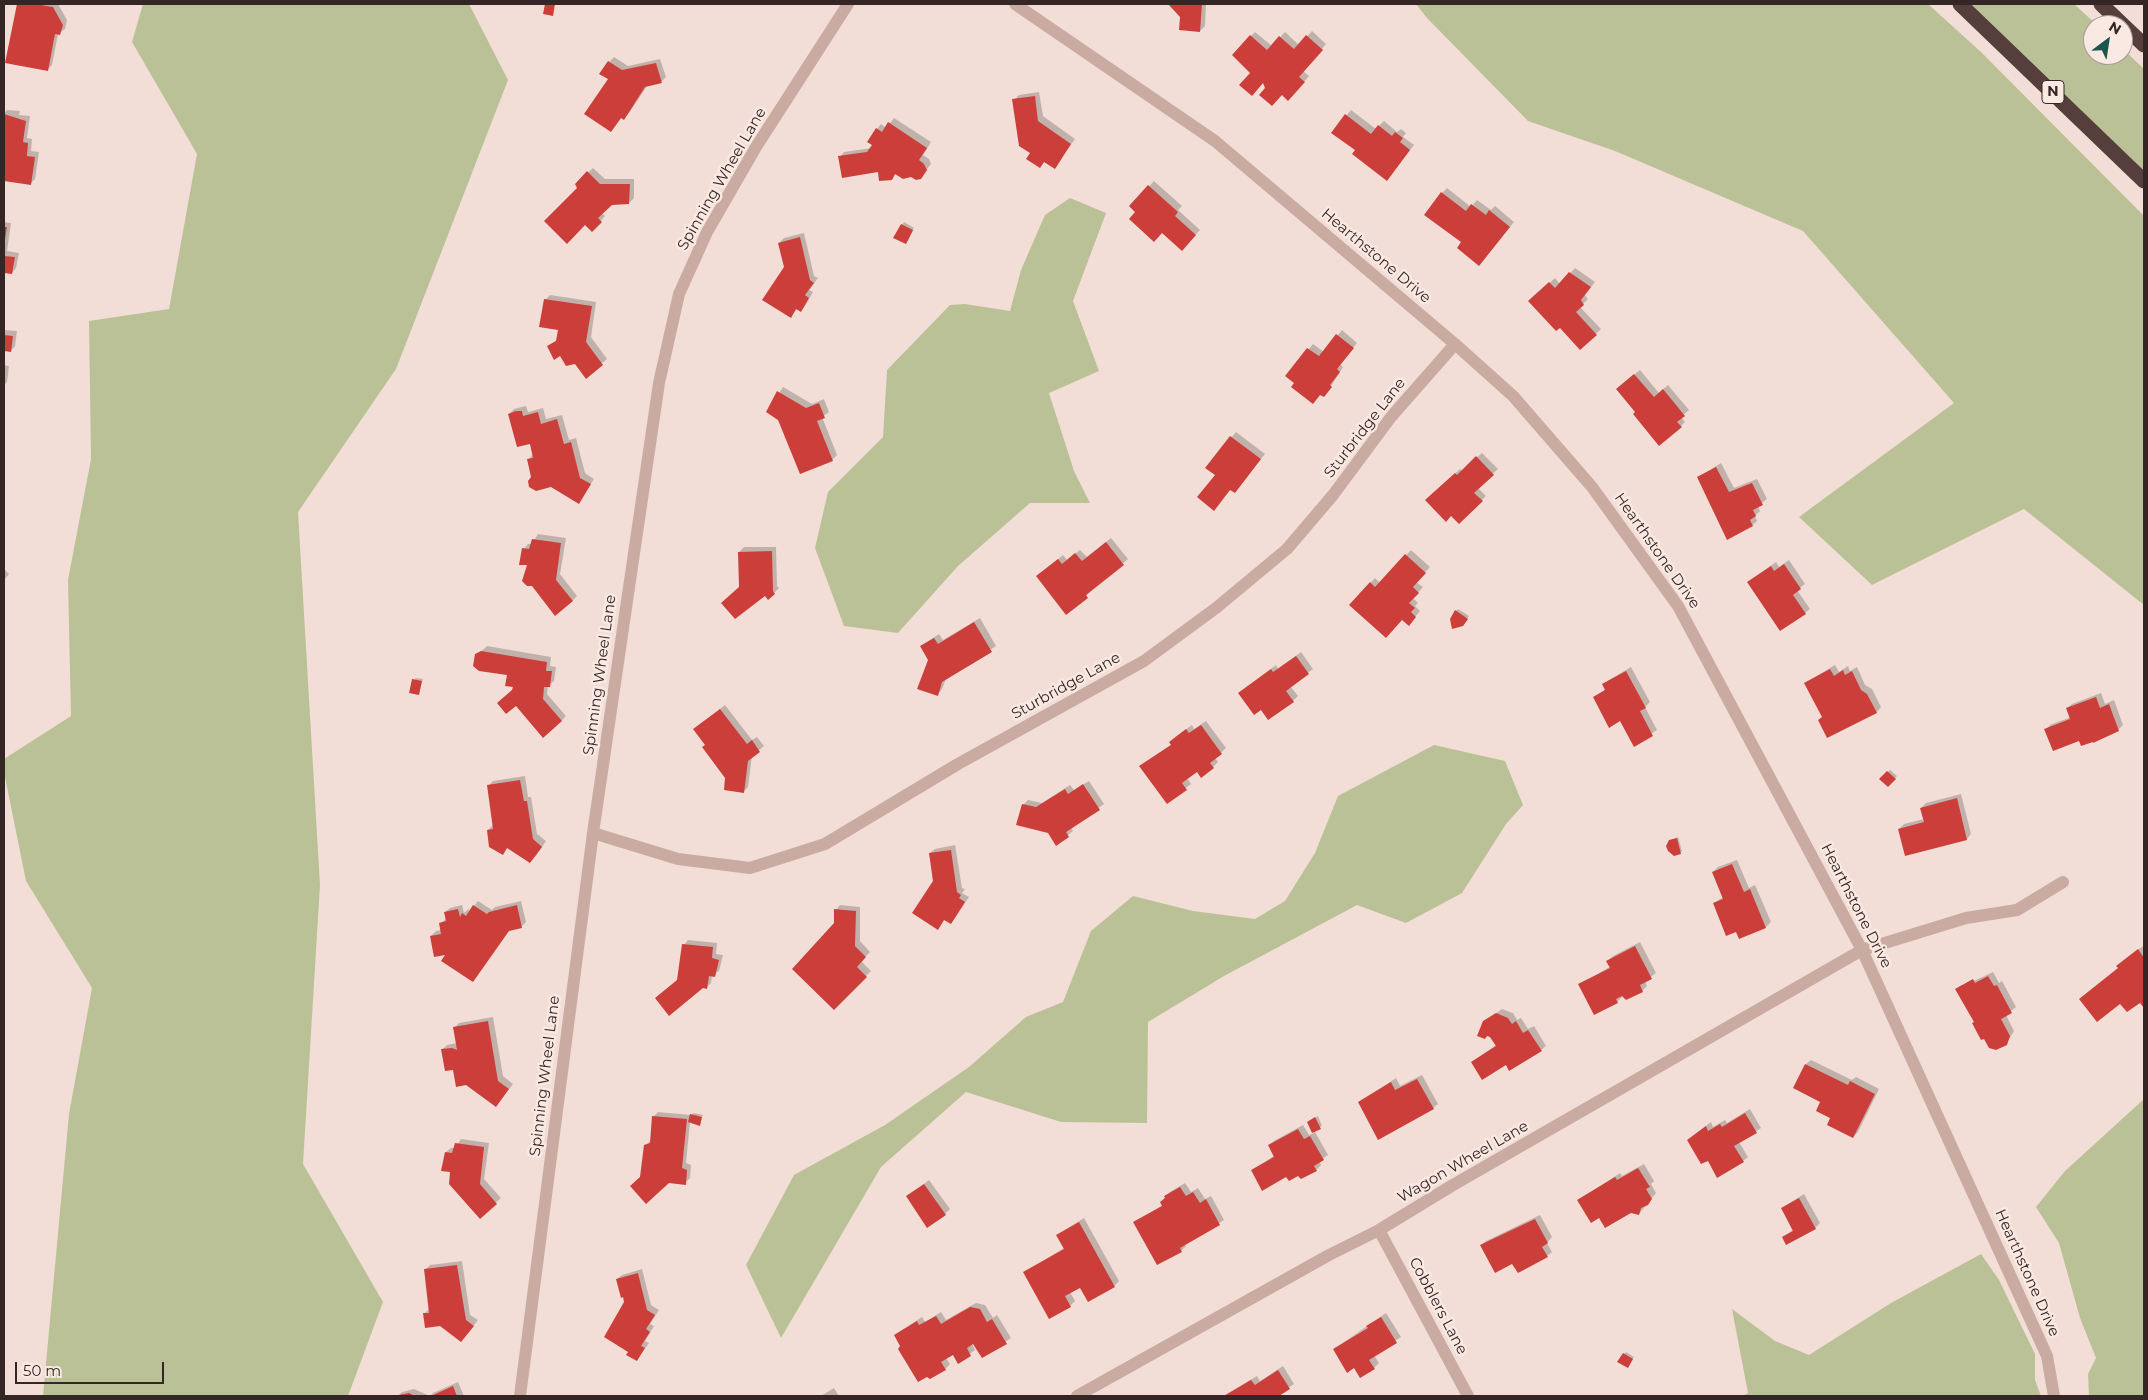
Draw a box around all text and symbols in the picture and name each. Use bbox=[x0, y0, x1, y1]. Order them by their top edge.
north arrow bbox=[2083, 15, 2133, 65]
text: N bbox=[2106, 17, 2125, 39]
road number: N bbox=[2042, 80, 2064, 104]
street label: Spinning Wheel Lane bbox=[674, 105, 770, 253]
street label: Hearthstone Drive bbox=[1318, 205, 1434, 307]
street label: Sturbridge Lane bbox=[1320, 375, 1410, 481]
street label: Hearthstone Drive bbox=[1610, 490, 1704, 612]
street label: Spinning Wheel Lane bbox=[580, 594, 620, 756]
street label: Sturbridge Lane bbox=[1008, 649, 1124, 723]
street label: Hearthstone Drive bbox=[1817, 841, 1895, 971]
street label: Spinning Wheel Lane bbox=[526, 995, 564, 1157]
street label: Wagon Wheel Lane bbox=[1394, 1117, 1532, 1207]
street label: Hearthstone Drive bbox=[1991, 1207, 2063, 1339]
street label: Cobblers Lane bbox=[1405, 1254, 1471, 1358]
scale bar bbox=[18, 1352, 166, 1384]
text: 50 m bbox=[23, 1361, 61, 1380]

